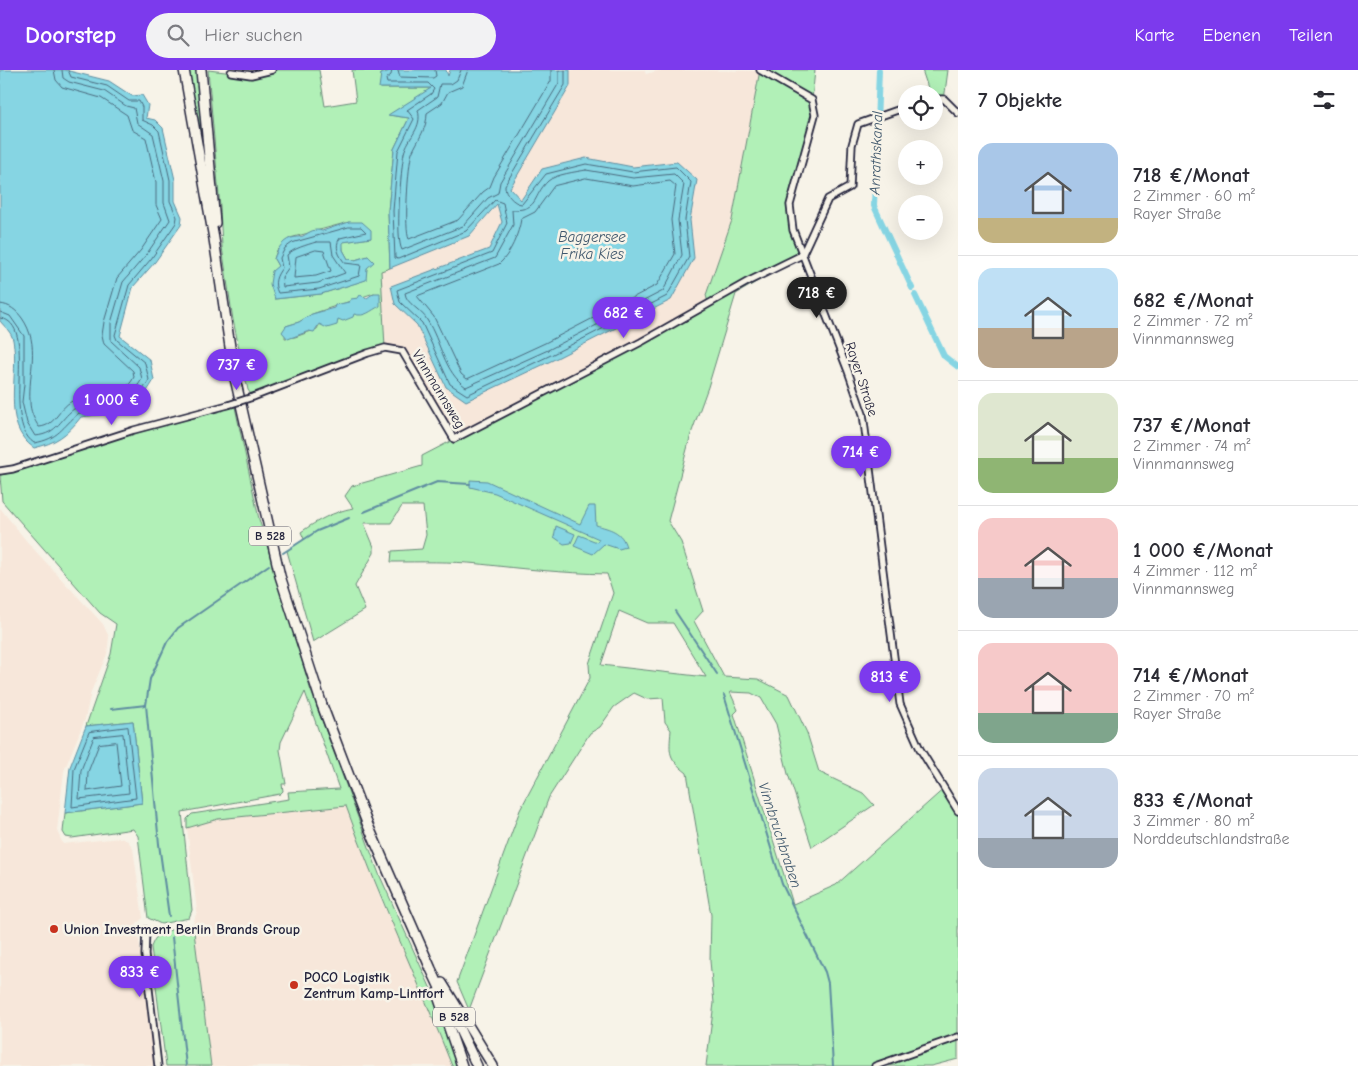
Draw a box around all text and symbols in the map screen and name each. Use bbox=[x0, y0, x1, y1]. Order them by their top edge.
search box bbox=[146, 13, 496, 58]
text: Doorstep bbox=[25, 21, 116, 49]
icon: search bbox=[164, 21, 192, 49]
text: Hier suchen bbox=[204, 24, 303, 46]
text: Karte bbox=[1134, 25, 1175, 46]
text: Ebenen bbox=[1203, 25, 1261, 46]
text: Teilen bbox=[1289, 25, 1333, 46]
map controls bbox=[898, 85, 943, 240]
button: locate bbox=[898, 85, 943, 130]
icon: filters bbox=[1310, 86, 1338, 114]
text: 7 Objekte bbox=[978, 88, 1062, 112]
water label: Anrathskanal bbox=[866, 110, 886, 196]
button: + bbox=[898, 140, 943, 185]
icon: home bbox=[1018, 163, 1078, 223]
text: 718 €/Monat bbox=[1133, 163, 1249, 187]
text: 2 Zimmer · 60 m² bbox=[1133, 187, 1255, 205]
button: − bbox=[898, 195, 943, 240]
text: Rayer Straße bbox=[1133, 205, 1221, 223]
water label: Baggersee Frika Kies bbox=[558, 228, 626, 263]
pin: 718 € bbox=[782, 276, 852, 319]
text: 718 € bbox=[798, 284, 836, 302]
icon: home bbox=[1018, 288, 1078, 348]
text: 682 €/Monat bbox=[1133, 288, 1253, 312]
pin: 682 € bbox=[589, 296, 659, 339]
text: 682 € bbox=[603, 304, 645, 322]
text: 2 Zimmer · 72 m² bbox=[1133, 312, 1253, 330]
text: Vinnmannsweg bbox=[1133, 330, 1235, 348]
street label: Rayer Straße bbox=[841, 340, 882, 419]
street label: Vinnmannsweg bbox=[408, 347, 469, 432]
pin: 737 € bbox=[202, 348, 272, 391]
text: 737 € bbox=[217, 356, 257, 374]
pin: 1 000 € bbox=[66, 384, 158, 426]
text: 1 000 € bbox=[84, 391, 140, 409]
icon: home bbox=[1018, 413, 1078, 473]
text: 737 €/Monat bbox=[1133, 413, 1250, 437]
pin: 714 € bbox=[826, 436, 896, 478]
text: 2 Zimmer · 74 m² bbox=[1133, 437, 1251, 455]
text: 714 € bbox=[842, 443, 880, 461]
text: Vinnmannsweg bbox=[1133, 455, 1235, 473]
road number: B 528 bbox=[249, 526, 291, 546]
icon: home bbox=[1018, 538, 1078, 598]
text: 1 000 €/Monat bbox=[1133, 538, 1273, 562]
text: 4 Zimmer · 112 m² bbox=[1133, 562, 1257, 580]
text: Vinnmannsweg bbox=[1133, 580, 1235, 598]
pin: 813 € bbox=[855, 660, 925, 703]
icon: home bbox=[1018, 663, 1078, 723]
text: 714 €/Monat bbox=[1133, 663, 1248, 687]
text: 813 € bbox=[870, 668, 910, 686]
text: 2 Zimmer · 70 m² bbox=[1133, 687, 1254, 705]
text: Rayer Straße bbox=[1133, 705, 1221, 723]
water label: Vinnbruchbraben bbox=[754, 780, 806, 890]
icon: home bbox=[1018, 788, 1078, 848]
text: 833 €/Monat bbox=[1133, 788, 1252, 812]
text: 3 Zimmer · 80 m² bbox=[1133, 812, 1254, 830]
text: Norddeutschlandstraße bbox=[1133, 830, 1290, 848]
place label: Union Investment Berlin Brands Group bbox=[64, 921, 300, 938]
marker: Union Investment Berlin Brands Group bbox=[48, 923, 60, 935]
pin: 833 € bbox=[105, 956, 175, 998]
text: 833 € bbox=[120, 963, 160, 981]
place label: POCO Logistik Zentrum Kamp-Lintfort bbox=[304, 969, 444, 1002]
marker: POCO Logistik Zentrum Kamp-Lintfort bbox=[288, 979, 300, 991]
road number: B 528 bbox=[433, 1008, 475, 1026]

